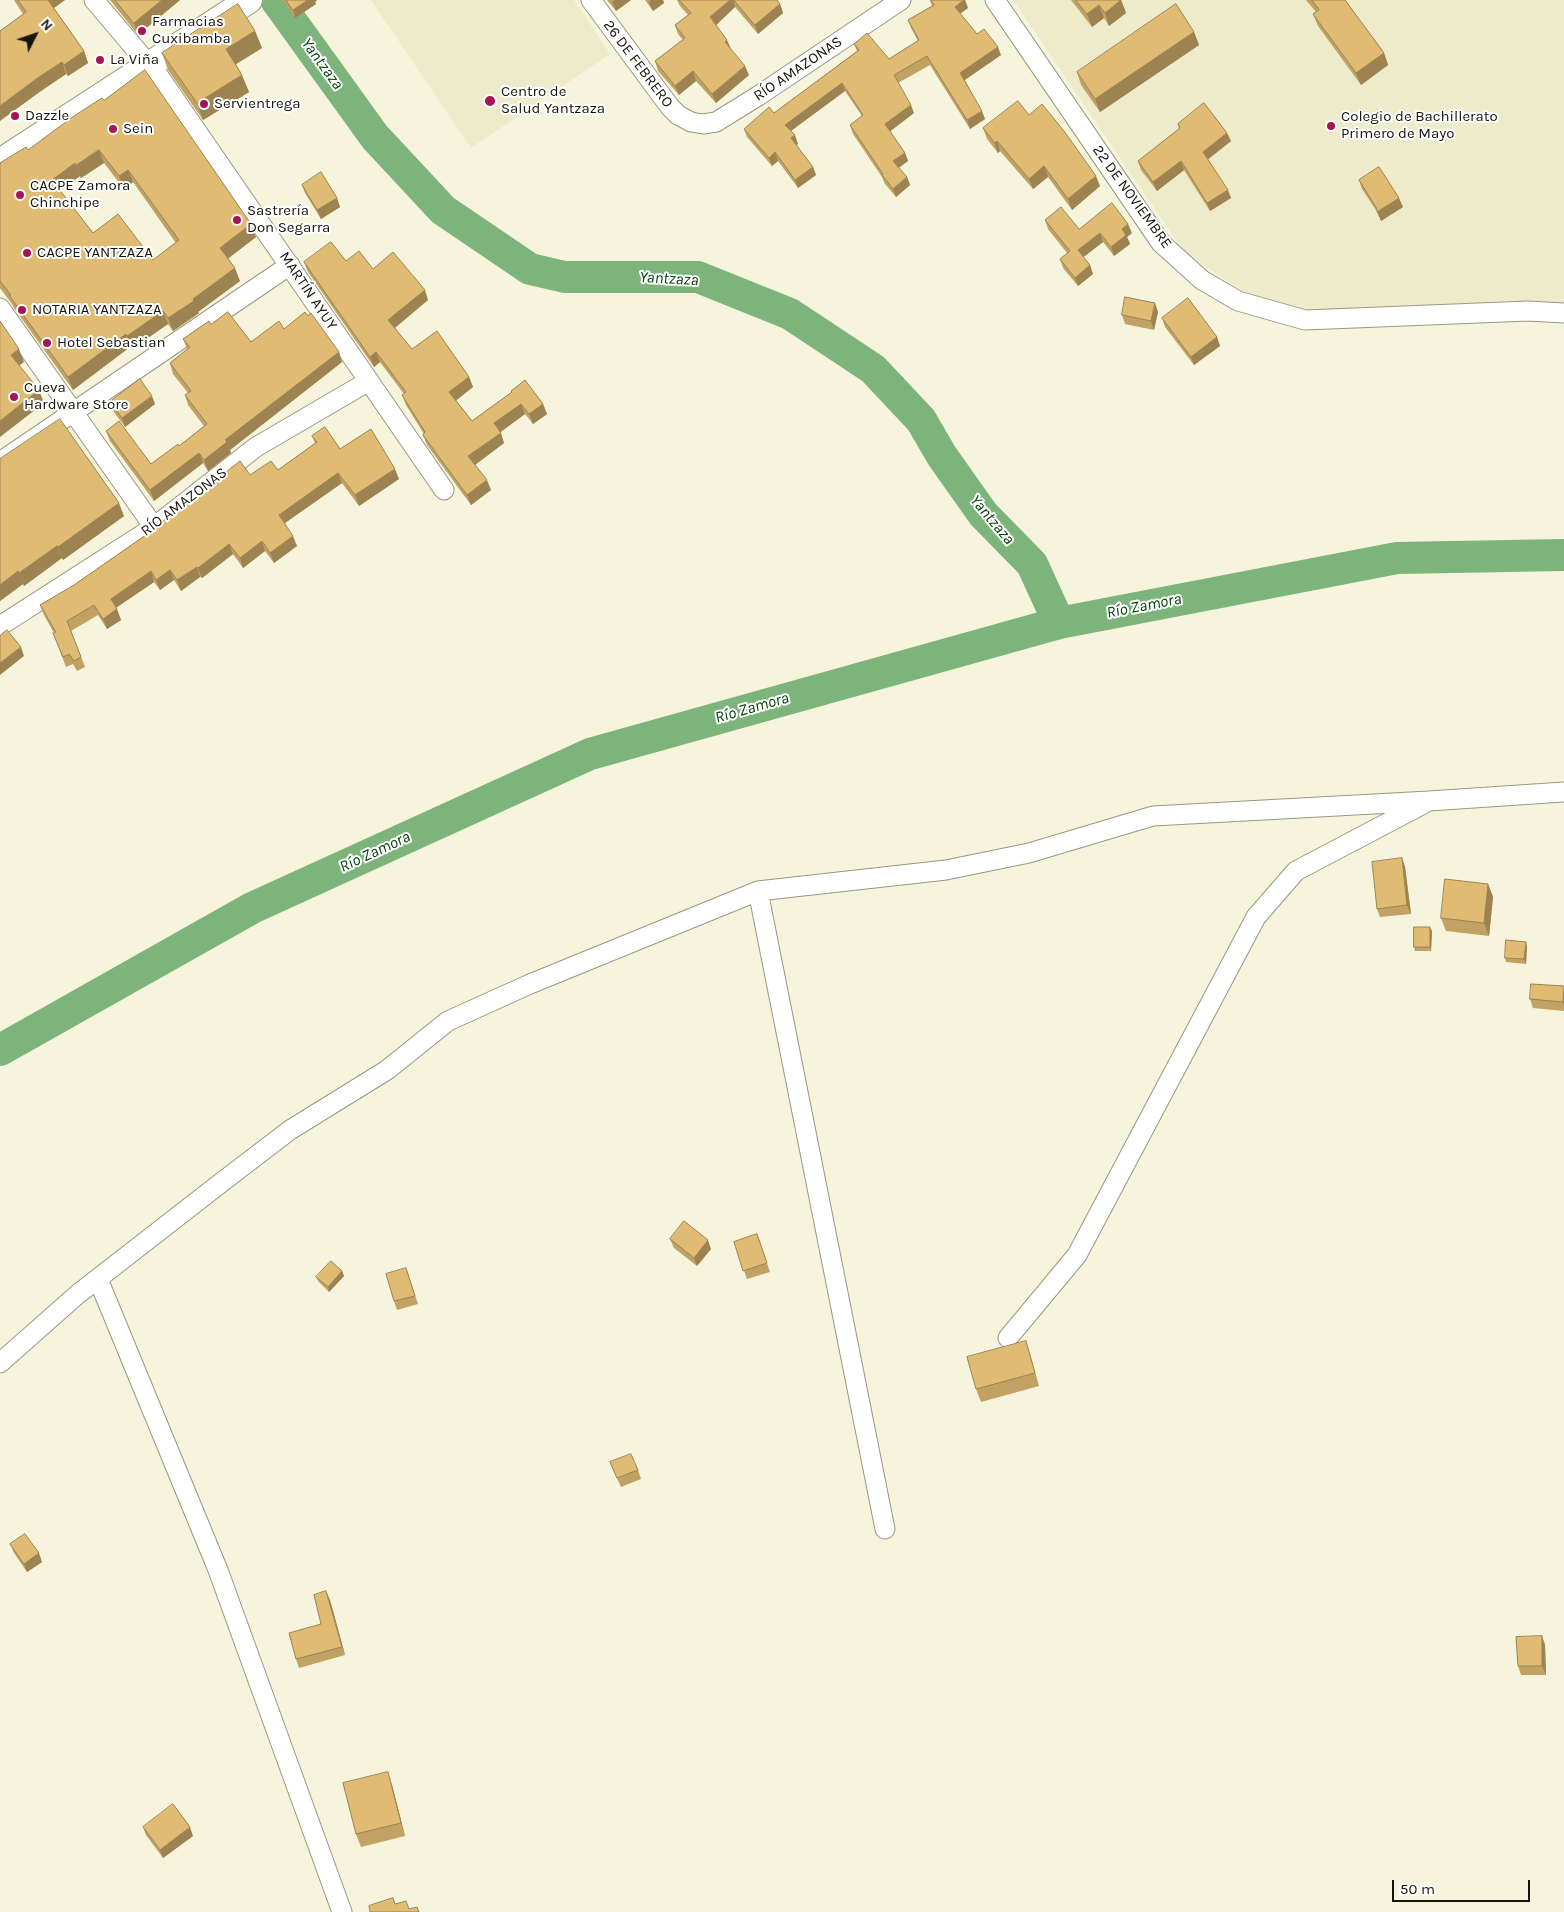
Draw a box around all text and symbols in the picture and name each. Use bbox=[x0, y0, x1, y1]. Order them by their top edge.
north arrow bbox=[10, 10, 60, 60]
place label: Farmacias Cuxibamba bbox=[152, 13, 231, 48]
text: N bbox=[37, 15, 56, 34]
street label: 26 DE FEBRERO bbox=[599, 17, 677, 111]
marker: Farmacias Cuxibamba bbox=[136, 25, 148, 37]
street label: RÍO AMAZONAS bbox=[750, 33, 846, 105]
water label: Yantzaza bbox=[297, 35, 347, 93]
place label: La Viña bbox=[110, 51, 159, 69]
marker: La Viña bbox=[94, 54, 106, 66]
place label: Centro de Salud Yantzaza bbox=[501, 83, 605, 118]
marker: Centro de Salud Yantzaza bbox=[483, 94, 497, 108]
place label: Servientrega bbox=[214, 95, 300, 113]
marker: Servientrega bbox=[198, 98, 210, 110]
place label: Dazzle bbox=[25, 107, 69, 125]
place label: Colegio de Bachillerato Primero de Mayo bbox=[1341, 108, 1498, 143]
marker: Dazzle bbox=[9, 110, 21, 122]
place label: Sein bbox=[123, 120, 153, 138]
marker: Colegio de Bachillerato Primero de Mayo bbox=[1325, 120, 1337, 132]
marker: Sein bbox=[107, 123, 119, 135]
street label: 22 DE NOVIEMBRE bbox=[1088, 142, 1176, 252]
place label: CACPE Zamora Chinchipe bbox=[30, 177, 130, 212]
marker: CACPE Zamora Chinchipe bbox=[14, 189, 26, 201]
place label: Sastrería Don Segarra bbox=[247, 202, 330, 237]
marker: Sastrería Don Segarra bbox=[231, 214, 243, 226]
place label: CACPE YANTZAZA bbox=[37, 244, 153, 262]
marker: CACPE YANTZAZA bbox=[21, 247, 33, 259]
street label: MARTÍN AYUY bbox=[275, 248, 341, 334]
water label: Yantzaza bbox=[639, 268, 699, 290]
place label: NOTARIA YANTZAZA bbox=[32, 301, 162, 319]
marker: NOTARIA YANTZAZA bbox=[16, 304, 28, 316]
place label: Hotel Sebastian bbox=[57, 334, 166, 352]
marker: Hotel Sebastian bbox=[41, 337, 53, 349]
place label: Cueva Hardware Store bbox=[24, 379, 128, 414]
marker: Cueva Hardware Store bbox=[8, 391, 20, 403]
street label: RÍO AMAZONAS bbox=[137, 464, 231, 540]
water label: Yantzaza bbox=[966, 491, 1018, 549]
water label: Río Zamora bbox=[1105, 589, 1183, 623]
water label: Río Zamora bbox=[713, 688, 791, 728]
water label: Río Zamora bbox=[337, 827, 413, 877]
scale bar bbox=[1394, 1870, 1532, 1902]
text: 50 m bbox=[1400, 1880, 1435, 1898]

